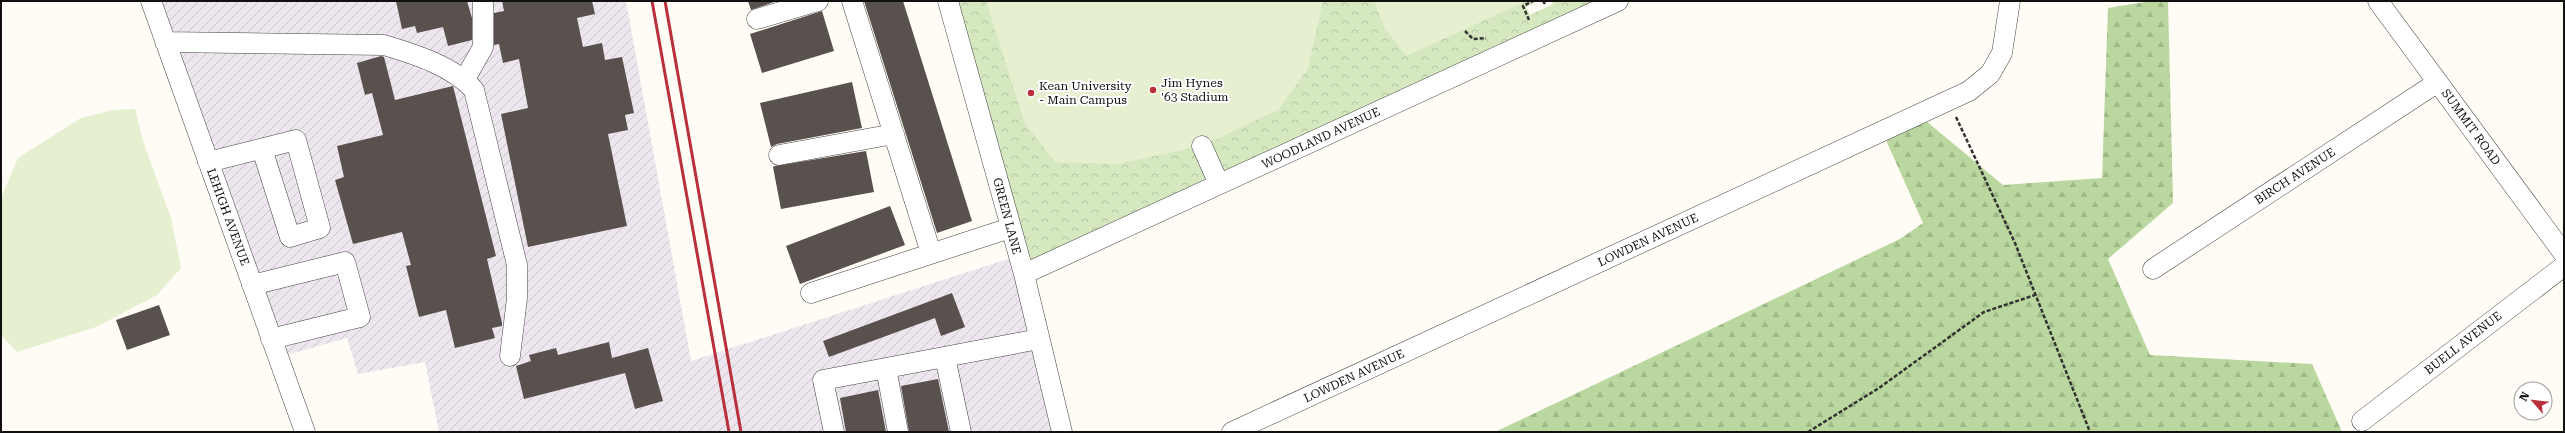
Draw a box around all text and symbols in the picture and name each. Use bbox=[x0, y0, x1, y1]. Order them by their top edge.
place label: Jim Hynes '63 Stadium bbox=[1161, 76, 1229, 104]
place label: Kean University - Main Campus bbox=[1039, 79, 1133, 107]
marker: Jim Hynes '63 Stadium bbox=[1148, 85, 1158, 95]
street label: SUMMIT ROAD bbox=[2439, 86, 2503, 168]
marker: Kean University - Main Campus bbox=[1026, 88, 1036, 98]
street label: WOODLAND AVENUE bbox=[1260, 104, 1382, 172]
street label: BIRCH AVENUE bbox=[2252, 145, 2338, 207]
street label: LEHIGH AVENUE bbox=[204, 166, 252, 268]
street label: GREEN LANE bbox=[990, 176, 1024, 256]
street label: LOWDEN AVENUE bbox=[1595, 211, 1701, 269]
street label: BUELL AVENUE bbox=[2422, 309, 2504, 377]
street label: LOWDEN AVENUE bbox=[1301, 347, 1407, 405]
north arrow bbox=[2513, 381, 2553, 421]
text: N bbox=[2517, 389, 2533, 403]

